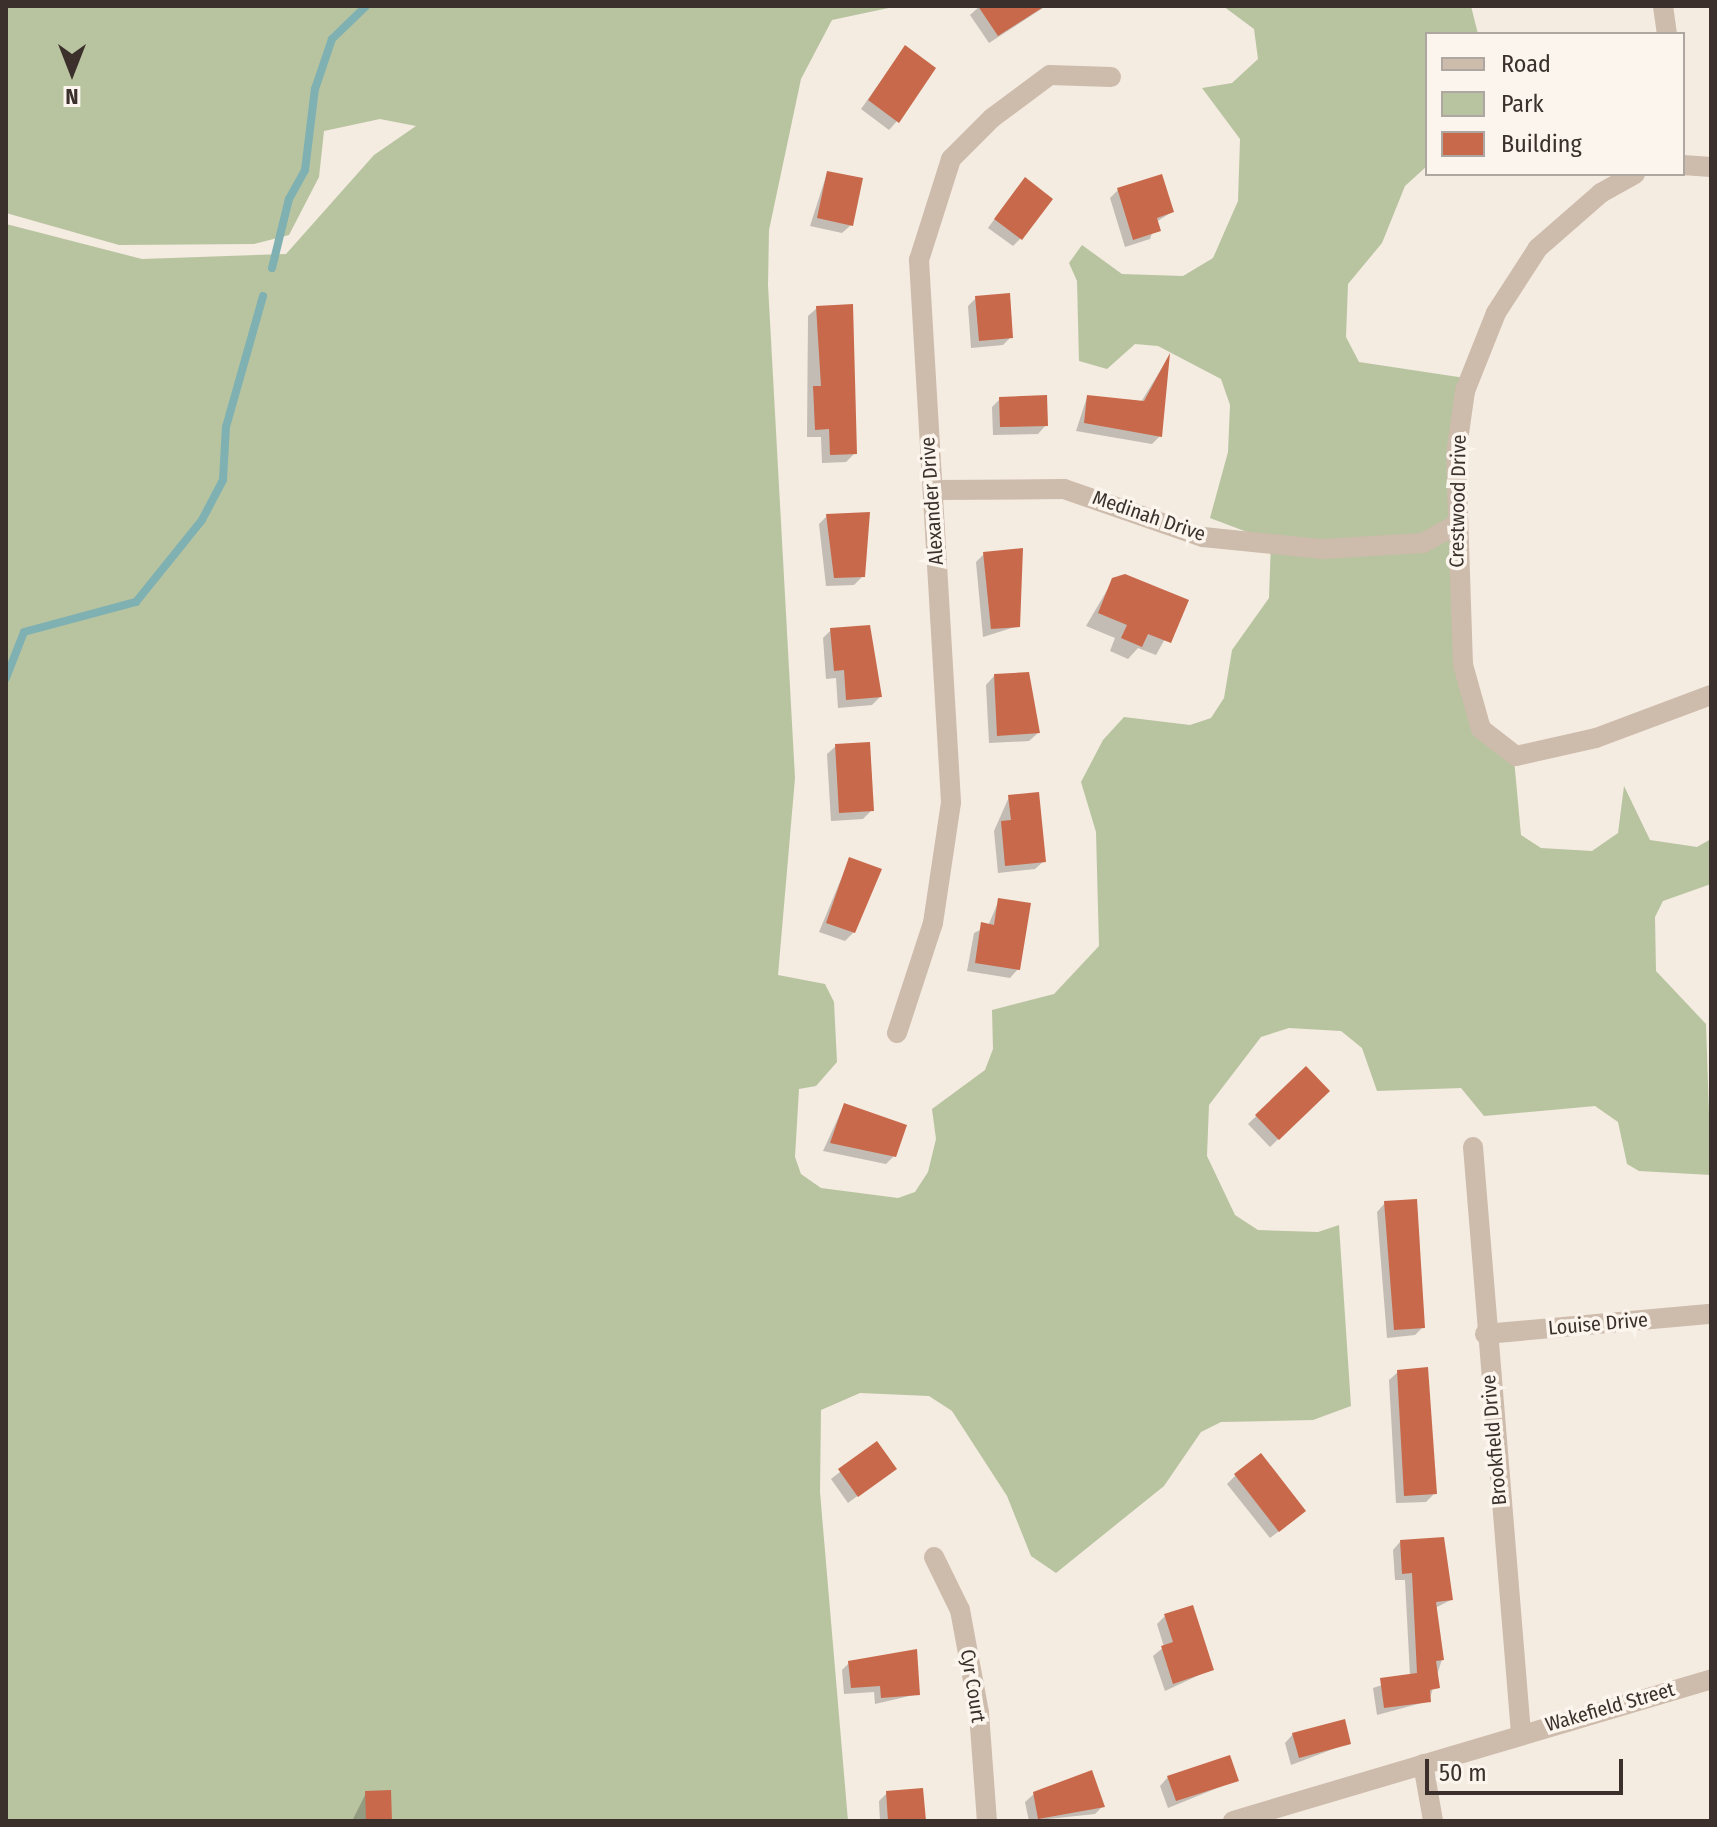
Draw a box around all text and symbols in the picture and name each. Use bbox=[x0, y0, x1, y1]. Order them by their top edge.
north arrow bbox=[32, 32, 112, 112]
legend bbox=[1425, 32, 1685, 176]
text: Road bbox=[1501, 50, 1551, 78]
text: N bbox=[65, 83, 79, 110]
text: Park bbox=[1501, 90, 1544, 118]
text: Building bbox=[1501, 130, 1582, 158]
street label: Crestwood Drive bbox=[1445, 434, 1471, 568]
street label: Alexander Drive bbox=[916, 436, 948, 566]
street label: Medinah Drive bbox=[1089, 485, 1209, 547]
street label: Louise Drive bbox=[1547, 1308, 1649, 1340]
street label: Brookfield Drive bbox=[1476, 1374, 1512, 1506]
street label: Cyr Court bbox=[955, 1648, 991, 1724]
street label: Wakefield Street bbox=[1543, 1677, 1677, 1737]
scale bar bbox=[1429, 1743, 1627, 1793]
text: 50 m bbox=[1439, 1759, 1487, 1787]

